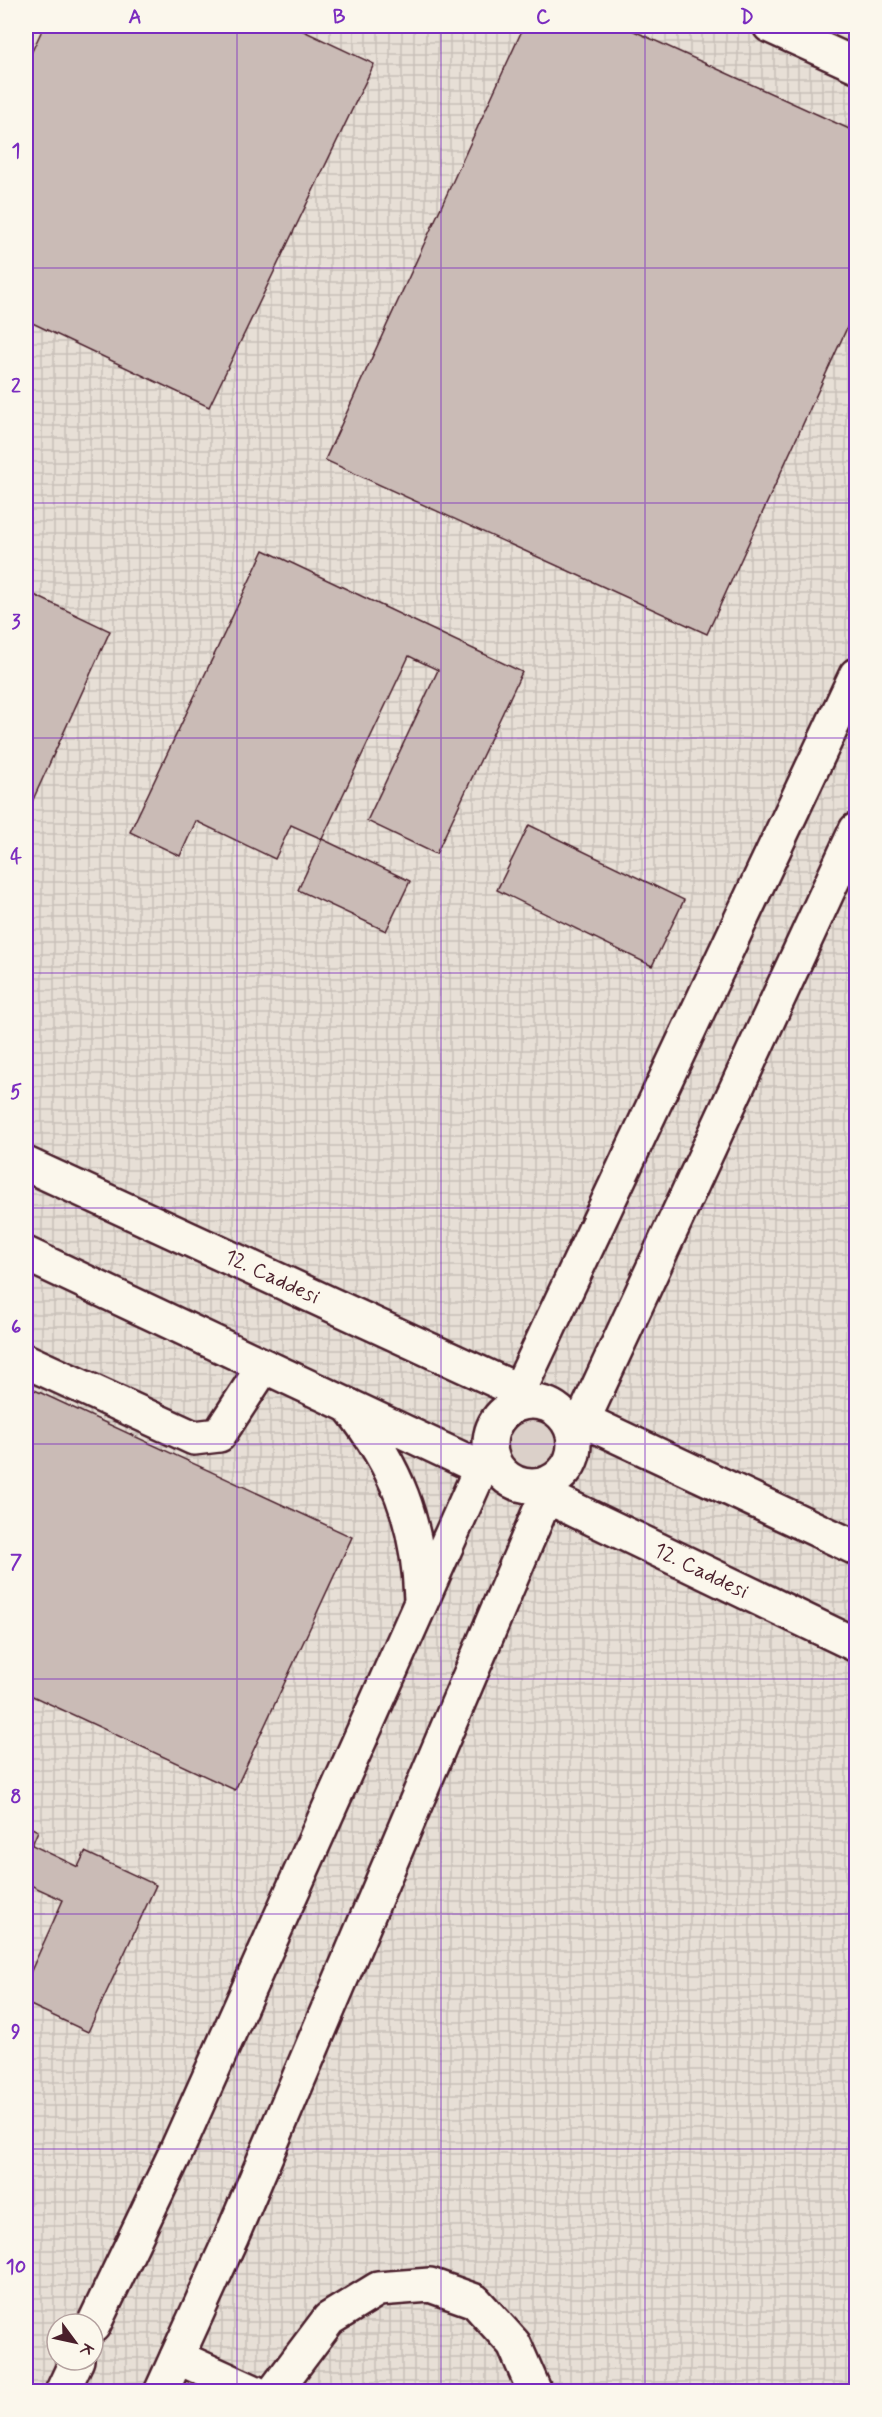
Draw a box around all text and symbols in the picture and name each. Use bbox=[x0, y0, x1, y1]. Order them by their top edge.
text: A bbox=[128, 4, 142, 31]
text: B bbox=[333, 4, 346, 31]
text: C bbox=[536, 4, 551, 31]
text: D bbox=[740, 4, 754, 31]
text: 1 bbox=[12, 138, 20, 165]
text: 2 bbox=[11, 373, 21, 400]
text: 3 bbox=[11, 609, 21, 636]
text: 4 bbox=[10, 844, 22, 871]
text: 5 bbox=[10, 1079, 22, 1106]
street label: 12. Caddesi bbox=[220, 1243, 324, 1311]
text: 6 bbox=[11, 1314, 21, 1341]
street label: 12. Caddesi bbox=[649, 1536, 753, 1606]
text: 7 bbox=[10, 1549, 22, 1576]
text: 8 bbox=[10, 1784, 22, 1811]
text: 9 bbox=[11, 2019, 21, 2046]
text: 10 bbox=[6, 2254, 26, 2281]
north arrow bbox=[45, 2312, 105, 2372]
text: K bbox=[74, 2339, 98, 2360]

